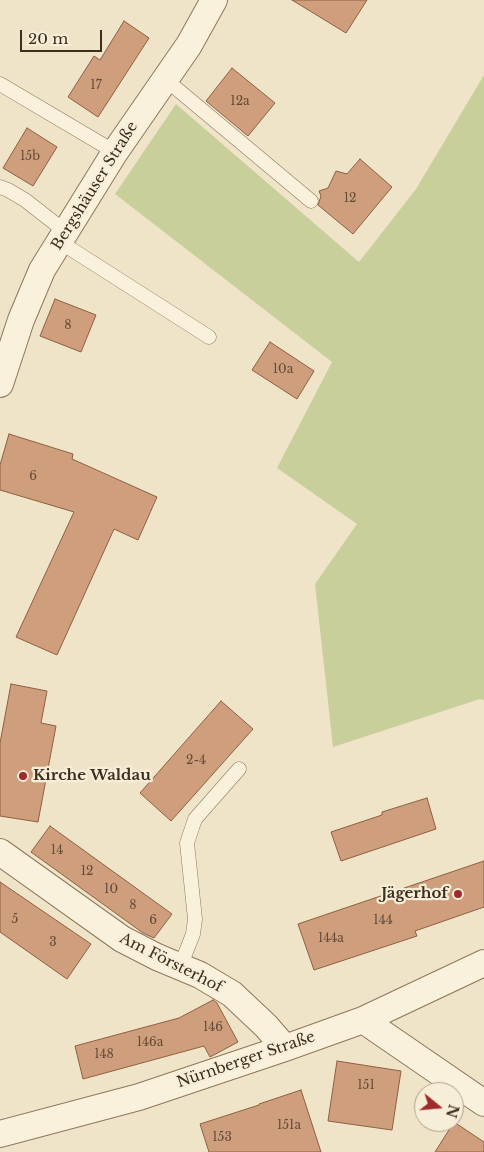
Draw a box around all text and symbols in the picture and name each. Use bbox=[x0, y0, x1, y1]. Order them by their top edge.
scale bar bbox=[22, 20, 105, 52]
text: 20 m bbox=[28, 29, 68, 48]
house number: 17 bbox=[90, 79, 102, 93]
house number: 12a bbox=[230, 95, 250, 109]
street label: Bergshäuser Straße bbox=[48, 118, 142, 254]
house number: 15b bbox=[20, 150, 40, 164]
house number: 12 bbox=[344, 192, 356, 206]
house number: 8 bbox=[64, 319, 72, 333]
house number: 10a bbox=[273, 363, 293, 377]
house number: 6 bbox=[29, 470, 37, 484]
house number: 2-4 bbox=[186, 754, 206, 768]
place label: Kirche Waldau bbox=[33, 767, 151, 785]
marker: Kirche Waldau bbox=[17, 770, 29, 782]
house number: 14 bbox=[51, 844, 63, 858]
house number: 12 bbox=[81, 865, 93, 879]
house number: 10 bbox=[104, 883, 118, 897]
place label: Jägerhof bbox=[381, 885, 448, 903]
marker: Jägerhof bbox=[452, 888, 464, 900]
house number: 8 bbox=[129, 899, 137, 913]
house number: 5 bbox=[12, 913, 18, 927]
house number: 6 bbox=[149, 914, 157, 928]
house number: 144 bbox=[373, 914, 393, 928]
street label: Am Försterhof bbox=[117, 929, 225, 997]
house number: 144a bbox=[318, 932, 344, 946]
house number: 3 bbox=[49, 936, 57, 950]
house number: 146 bbox=[203, 1021, 223, 1035]
street label: Nürnberger Straße bbox=[175, 1028, 317, 1092]
house number: 146a bbox=[137, 1036, 163, 1050]
house number: 148 bbox=[94, 1048, 114, 1062]
house number: 151 bbox=[357, 1079, 375, 1093]
north arrow bbox=[414, 1082, 464, 1132]
text: N bbox=[442, 1102, 463, 1120]
house number: 151a bbox=[277, 1119, 301, 1133]
house number: 153 bbox=[212, 1131, 232, 1145]

